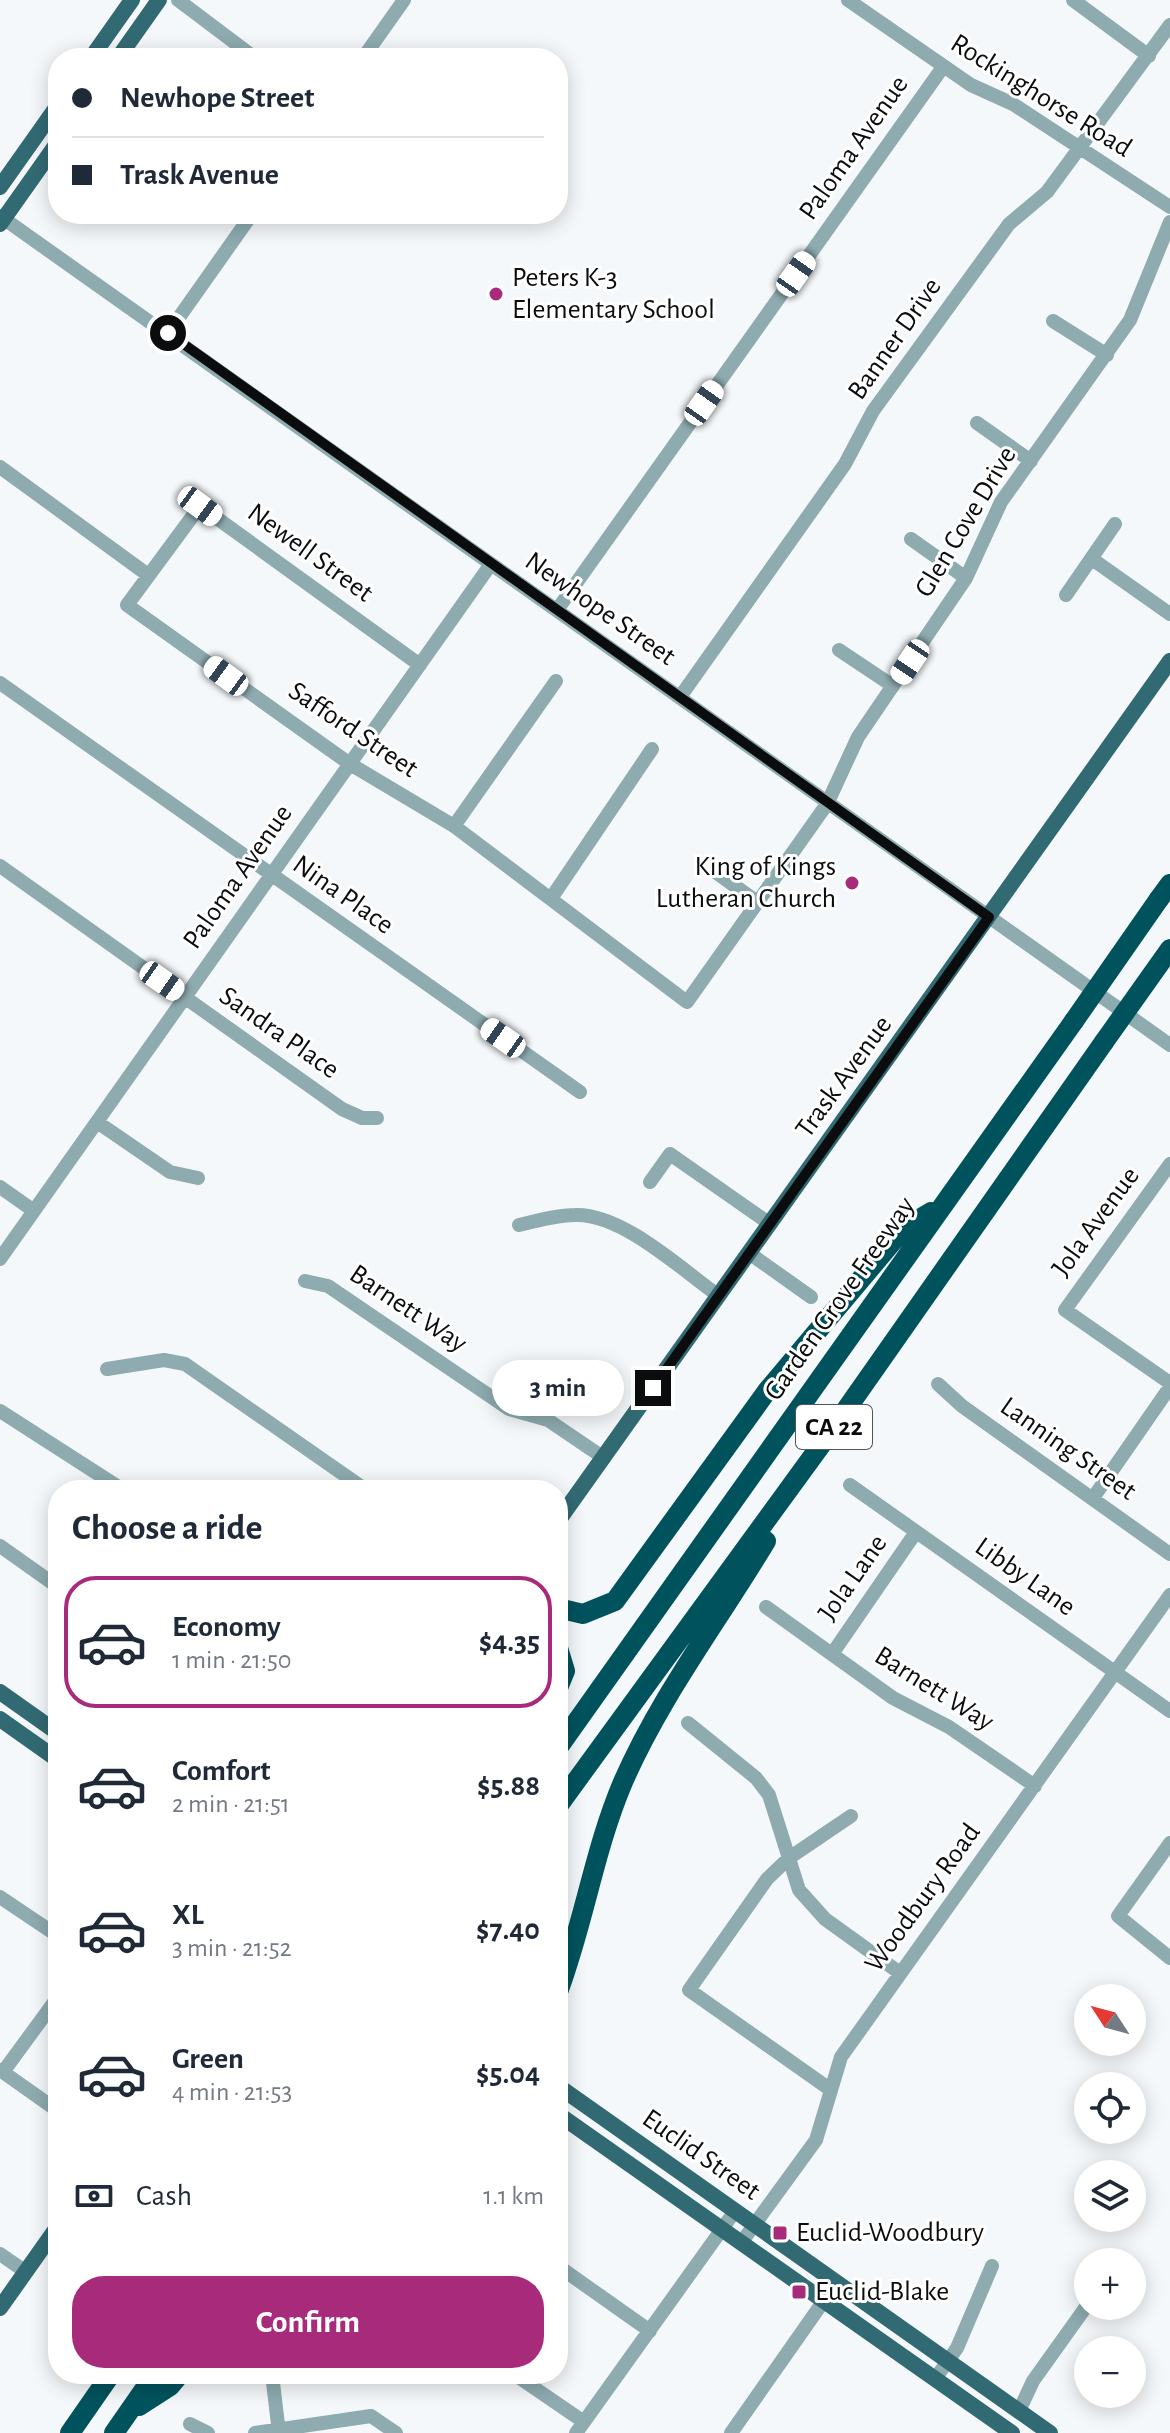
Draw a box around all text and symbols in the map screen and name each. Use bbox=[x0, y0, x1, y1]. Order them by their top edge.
street label: Rockinghorse Road bbox=[946, 29, 1136, 163]
street label: Paloma Avenue bbox=[794, 71, 914, 225]
text: Newhope Street bbox=[120, 83, 314, 113]
text: Trask Avenue bbox=[120, 160, 279, 190]
car bbox=[772, 247, 820, 301]
place label: Peters K-3 Elementary School bbox=[512, 264, 715, 324]
street label: Banner Drive bbox=[843, 273, 947, 405]
marker: Peters K-3 Elementary School bbox=[487, 285, 505, 303]
route start bbox=[150, 315, 186, 351]
car bbox=[680, 376, 728, 430]
street label: Glen Cove Drive bbox=[910, 442, 1022, 602]
car bbox=[174, 482, 226, 530]
street label: Newell Street bbox=[242, 498, 378, 608]
street label: Newhope Street bbox=[520, 547, 680, 671]
car bbox=[887, 635, 933, 689]
car bbox=[200, 652, 252, 700]
street label: Safford Street bbox=[283, 677, 423, 783]
street label: Paloma Avenue bbox=[178, 800, 298, 954]
street label: Nina Place bbox=[287, 850, 399, 940]
place label: King of Kings Lutheran Church bbox=[656, 853, 836, 913]
marker: King of Kings Lutheran Church bbox=[843, 874, 861, 892]
car bbox=[135, 957, 189, 1005]
street label: Sandra Place bbox=[214, 982, 344, 1084]
street label: Trask Avenue bbox=[791, 1011, 897, 1143]
car bbox=[476, 1014, 530, 1062]
street label: Jola Avenue bbox=[1047, 1162, 1145, 1282]
street label: Garden Grove Freeway bbox=[759, 1192, 921, 1406]
street label: Barnett Way bbox=[344, 1260, 472, 1358]
callout: 3 min bbox=[493, 1360, 625, 1416]
route end bbox=[635, 1370, 671, 1406]
text: 3 min bbox=[530, 1375, 586, 1401]
street label: Lanning Street bbox=[995, 1392, 1141, 1506]
road number: CA 22 bbox=[796, 1405, 872, 1449]
text: Choose a ride bbox=[72, 1510, 262, 1546]
street label: Jola Lane bbox=[813, 1530, 893, 1626]
street label: Libby Lane bbox=[970, 1533, 1080, 1621]
icon: car bbox=[76, 1606, 148, 1678]
text: Economy bbox=[172, 1612, 281, 1642]
text: $4.35 bbox=[479, 1627, 540, 1657]
street label: Barnett Way bbox=[870, 1641, 999, 1737]
text: 1 min · 21:50 bbox=[172, 1647, 292, 1673]
icon: car bbox=[76, 1750, 148, 1822]
text: Comfort bbox=[172, 1756, 271, 1786]
text: $5.88 bbox=[477, 1771, 540, 1801]
text: 2 min · 21:51 bbox=[172, 1791, 290, 1817]
street label: Woodbury Road bbox=[860, 1819, 986, 1977]
icon: car bbox=[76, 1894, 148, 1966]
text: XL bbox=[172, 1900, 204, 1930]
text: $7.40 bbox=[476, 1915, 540, 1945]
text: 3 min · 21:52 bbox=[172, 1935, 291, 1961]
north arrow bbox=[1074, 1984, 1146, 2056]
map controls bbox=[1074, 1984, 1146, 2408]
icon: car bbox=[76, 2038, 148, 2110]
text: Green bbox=[172, 2044, 244, 2074]
text: $5.04 bbox=[476, 2059, 540, 2089]
button: locate bbox=[1074, 2072, 1146, 2144]
text: 4 min · 21:53 bbox=[172, 2079, 292, 2105]
street label: Euclid Street bbox=[637, 2104, 765, 2206]
button: layers bbox=[1074, 2160, 1146, 2232]
icon: cash bbox=[72, 2174, 116, 2218]
text: Cash bbox=[136, 2181, 192, 2211]
text: 1.1 km bbox=[483, 2183, 544, 2209]
place label: Euclid-Woodbury bbox=[796, 2219, 984, 2247]
marker: Euclid-Woodbury bbox=[771, 2224, 789, 2242]
button: + bbox=[1074, 2248, 1146, 2320]
button: Confirm bbox=[72, 2276, 544, 2368]
place label: Euclid-Blake bbox=[815, 2278, 949, 2306]
marker: Euclid-Blake bbox=[790, 2283, 808, 2301]
button: − bbox=[1074, 2336, 1146, 2408]

